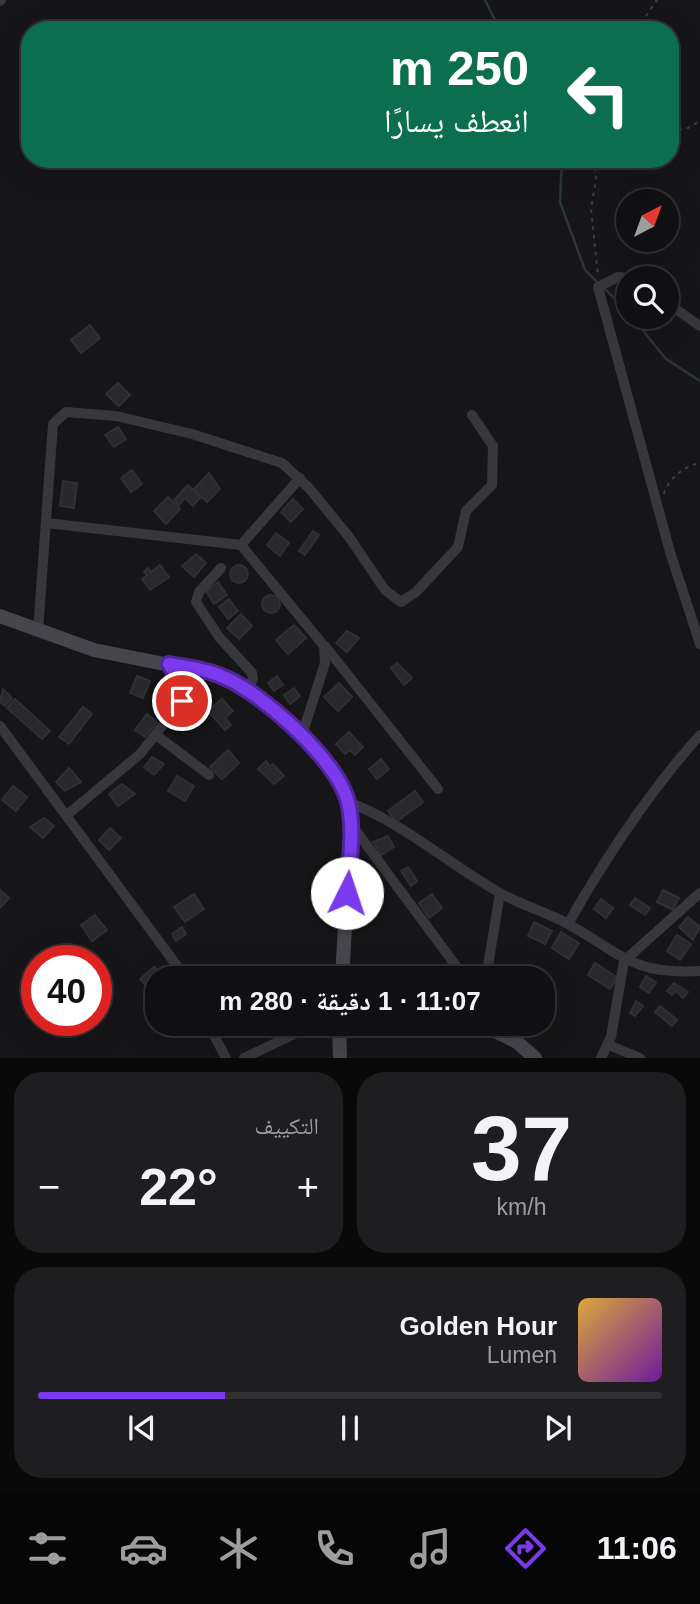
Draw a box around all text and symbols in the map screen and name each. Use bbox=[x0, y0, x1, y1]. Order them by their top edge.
text: 250 m bbox=[390, 41, 529, 95]
icon: left bbox=[553, 49, 644, 140]
text: انعطف يسارًا bbox=[384, 103, 529, 139]
north arrow bbox=[616, 189, 679, 252]
map controls bbox=[616, 189, 679, 329]
button: search bbox=[616, 266, 679, 329]
pin bbox=[152, 671, 212, 731]
icon: arrive bbox=[163, 682, 201, 720]
position arrow bbox=[310, 856, 384, 930]
speed limit sign: 40 bbox=[21, 945, 112, 1036]
text: 11:07 · 1 دقيقة · 280 m bbox=[219, 986, 481, 1016]
text: 37 bbox=[471, 1098, 572, 1199]
text: التكييف bbox=[254, 1113, 319, 1139]
text: 22° bbox=[139, 1158, 218, 1216]
text: − bbox=[38, 1166, 60, 1208]
text: + bbox=[297, 1166, 319, 1208]
text: km/h bbox=[497, 1194, 546, 1220]
text: Golden Hour bbox=[400, 1311, 557, 1341]
text: Lumen bbox=[487, 1342, 557, 1368]
icon: previous bbox=[123, 1409, 161, 1447]
icon: pause bbox=[331, 1409, 369, 1447]
icon: next bbox=[539, 1409, 577, 1447]
icon: filters bbox=[23, 1524, 72, 1573]
icon: car bbox=[119, 1524, 168, 1573]
icon: climate bbox=[214, 1524, 263, 1573]
icon: phone bbox=[310, 1524, 359, 1573]
icon: music bbox=[406, 1524, 455, 1573]
icon: directions bbox=[501, 1524, 550, 1573]
text: 11:06 bbox=[597, 1530, 677, 1566]

